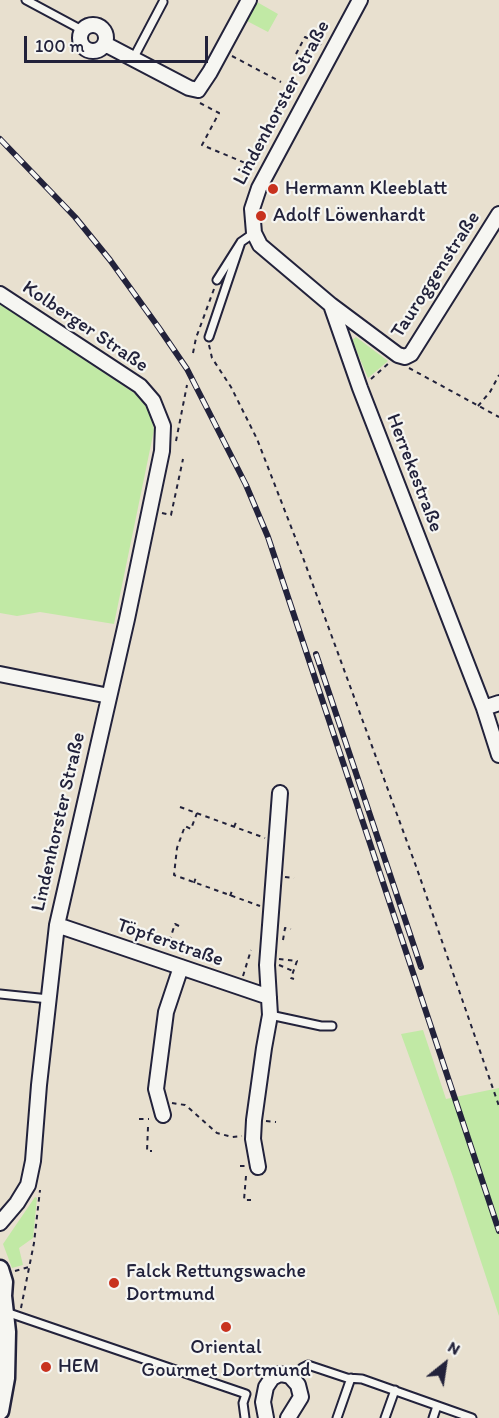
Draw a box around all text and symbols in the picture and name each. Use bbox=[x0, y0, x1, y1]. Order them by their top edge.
street label: Lindenhorster Straße bbox=[228, 17, 336, 189]
scale bar bbox=[27, 24, 212, 62]
text: 100 m bbox=[35, 35, 85, 57]
place label: Hermann Kleeblatt bbox=[285, 177, 448, 201]
marker: Hermann Kleeblatt bbox=[266, 182, 280, 196]
place label: Adolf Löwenhardt bbox=[273, 204, 426, 228]
street label: Tauroggenstraße bbox=[386, 207, 486, 343]
marker: Adolf Löwenhardt bbox=[254, 209, 268, 223]
street label: Kolberger Straße bbox=[17, 276, 153, 378]
street label: Herrekestraße bbox=[380, 410, 448, 536]
street label: Lindenhorster Straße bbox=[27, 730, 91, 914]
street label: Töpferstraße bbox=[114, 914, 226, 972]
place label: Falck Rettungswache Dortmund bbox=[126, 1260, 306, 1307]
marker: Falck Rettungswache Dortmund bbox=[107, 1276, 121, 1290]
marker: Oriental Gourmet Dortmund bbox=[219, 1320, 233, 1334]
north arrow bbox=[415, 1334, 475, 1394]
place label: Oriental Gourmet Dortmund bbox=[141, 1336, 311, 1383]
text: N bbox=[445, 1337, 464, 1359]
place label: HEM bbox=[58, 1355, 99, 1379]
marker: HEM bbox=[39, 1360, 53, 1374]

